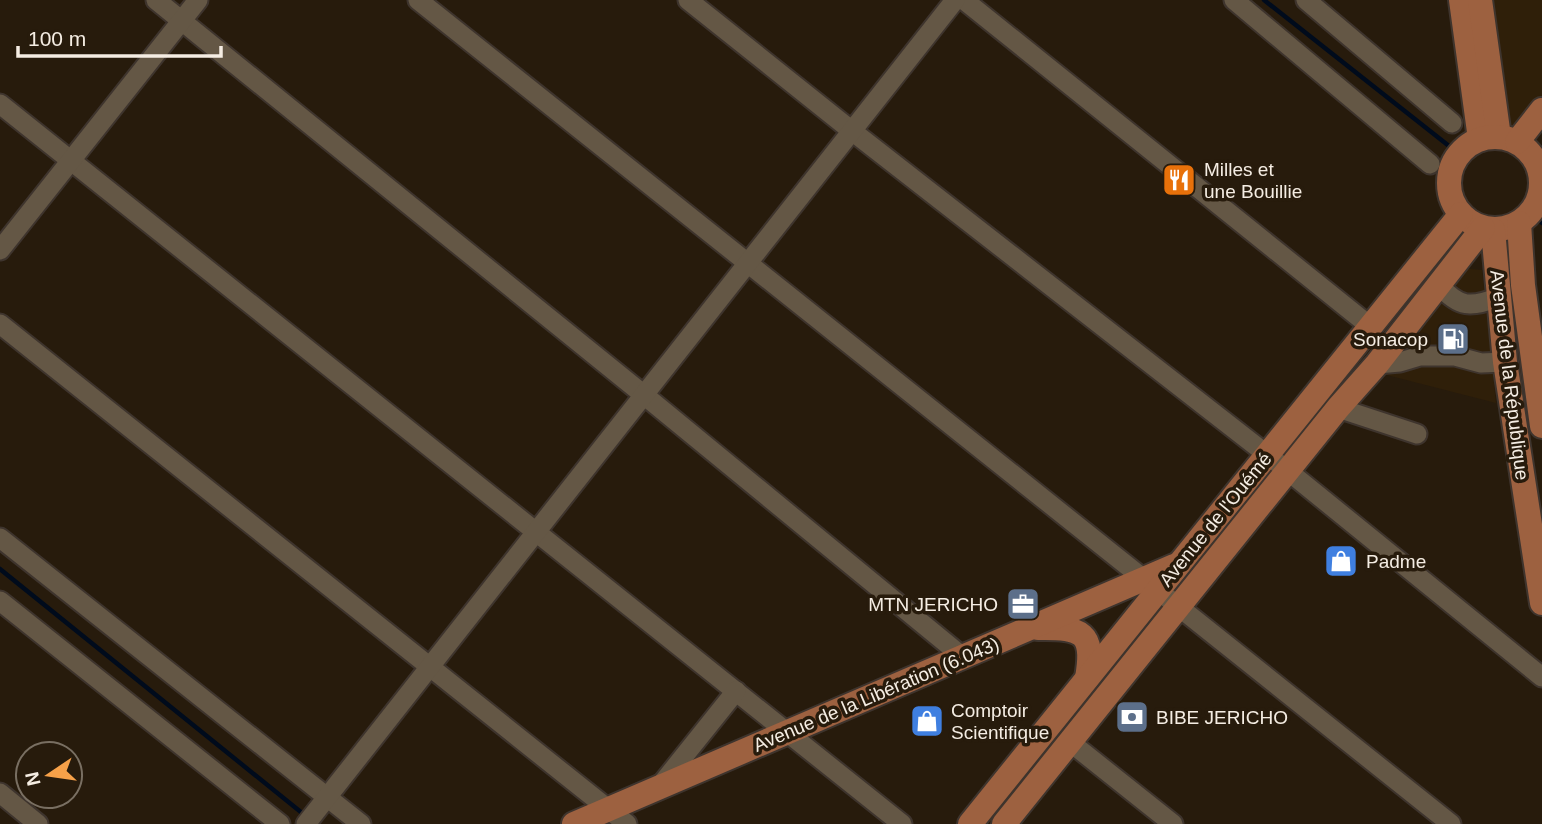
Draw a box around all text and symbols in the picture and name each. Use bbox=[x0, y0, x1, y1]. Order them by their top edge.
scale bar bbox=[18, 14, 220, 58]
text: 100 m bbox=[28, 27, 86, 50]
place label: Milles et une Bouillie bbox=[1204, 159, 1302, 202]
restaurant icon: Milles et une Bouillie bbox=[1160, 161, 1198, 199]
street label: Avenue de la République bbox=[1486, 269, 1533, 482]
fuel station icon: Sonacop bbox=[1434, 320, 1472, 358]
place label: Sonacop bbox=[1353, 329, 1428, 350]
street label: Avenue de l'Ouémé bbox=[1155, 448, 1276, 590]
shop icon: Padme bbox=[1322, 542, 1360, 580]
place label: Padme bbox=[1366, 551, 1426, 572]
office icon: MTN JERICHO bbox=[1004, 585, 1042, 623]
place label: MTN JERICHO bbox=[868, 594, 998, 615]
street label: Avenue de la Libération (6.043) bbox=[750, 633, 1002, 756]
bank icon: BIBE JERICHO bbox=[1113, 698, 1151, 736]
place label: Comptoir Scientifique bbox=[951, 700, 1049, 743]
shop icon: Comptoir Scientifique bbox=[908, 702, 946, 740]
place label: BIBE JERICHO bbox=[1156, 707, 1288, 728]
north arrow bbox=[14, 740, 84, 810]
text: N bbox=[21, 770, 45, 788]

